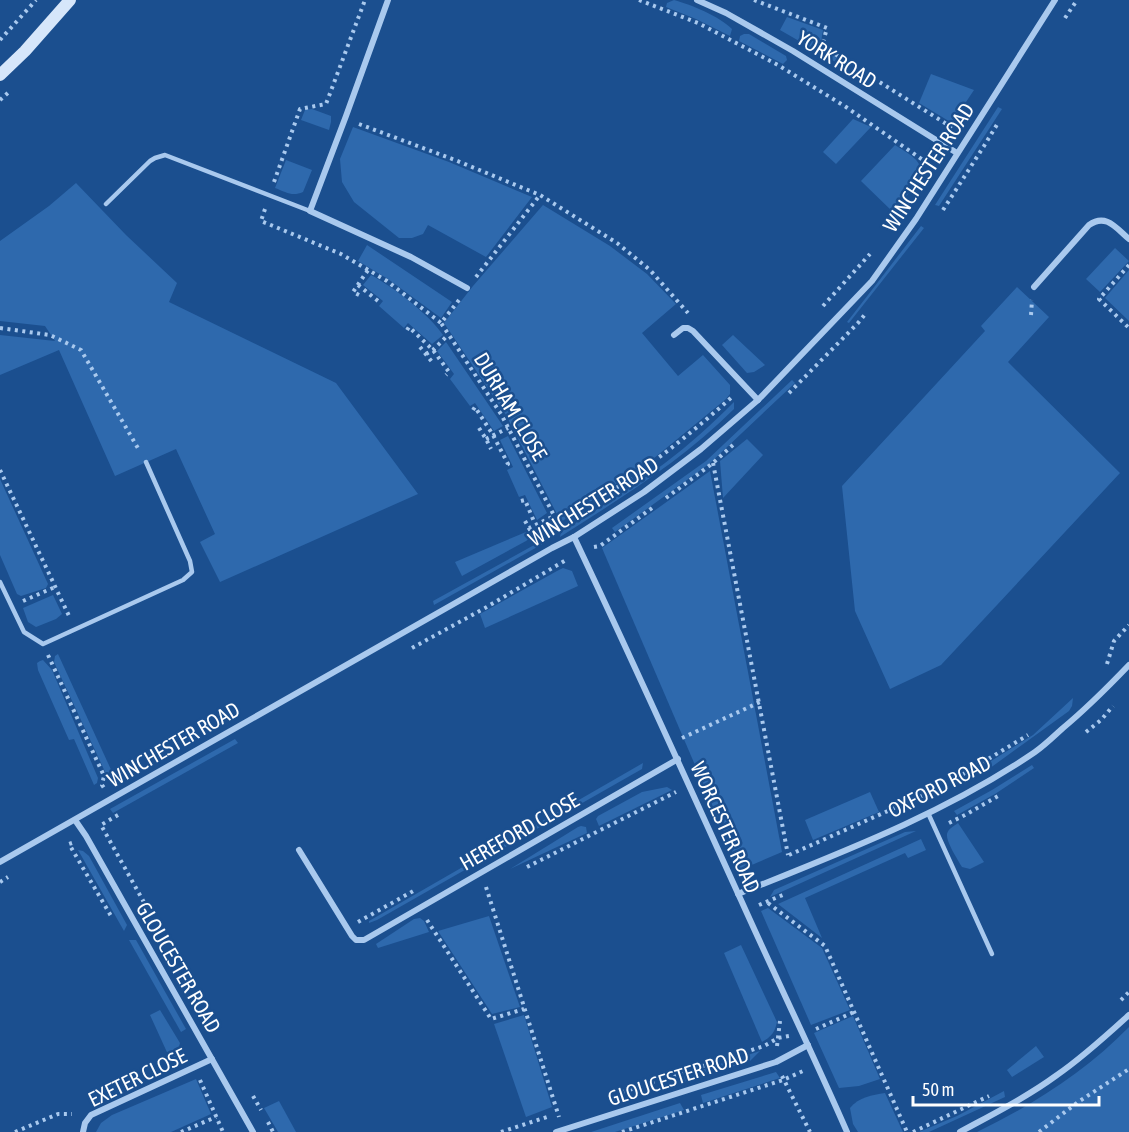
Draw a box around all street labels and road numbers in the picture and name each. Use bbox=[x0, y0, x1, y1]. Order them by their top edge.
street label: YORK ROAD bbox=[793, 25, 881, 93]
street label: WINCHESTER ROAD bbox=[877, 98, 979, 236]
street label: DURHAM CLOSE bbox=[469, 348, 553, 464]
street label: WINCHESTER ROAD bbox=[524, 451, 662, 551]
street label: WINCHESTER ROAD bbox=[103, 696, 243, 792]
street label: OXFORD ROAD bbox=[884, 750, 994, 822]
street label: WORCESTER ROAD bbox=[686, 758, 766, 896]
street label: HEREFORD CLOSE bbox=[455, 787, 583, 875]
street label: GLOUCESTER ROAD bbox=[132, 897, 226, 1037]
street label: GLOUCESTER ROAD bbox=[604, 1042, 752, 1110]
street label: EXETER CLOSE bbox=[84, 1043, 190, 1111]

